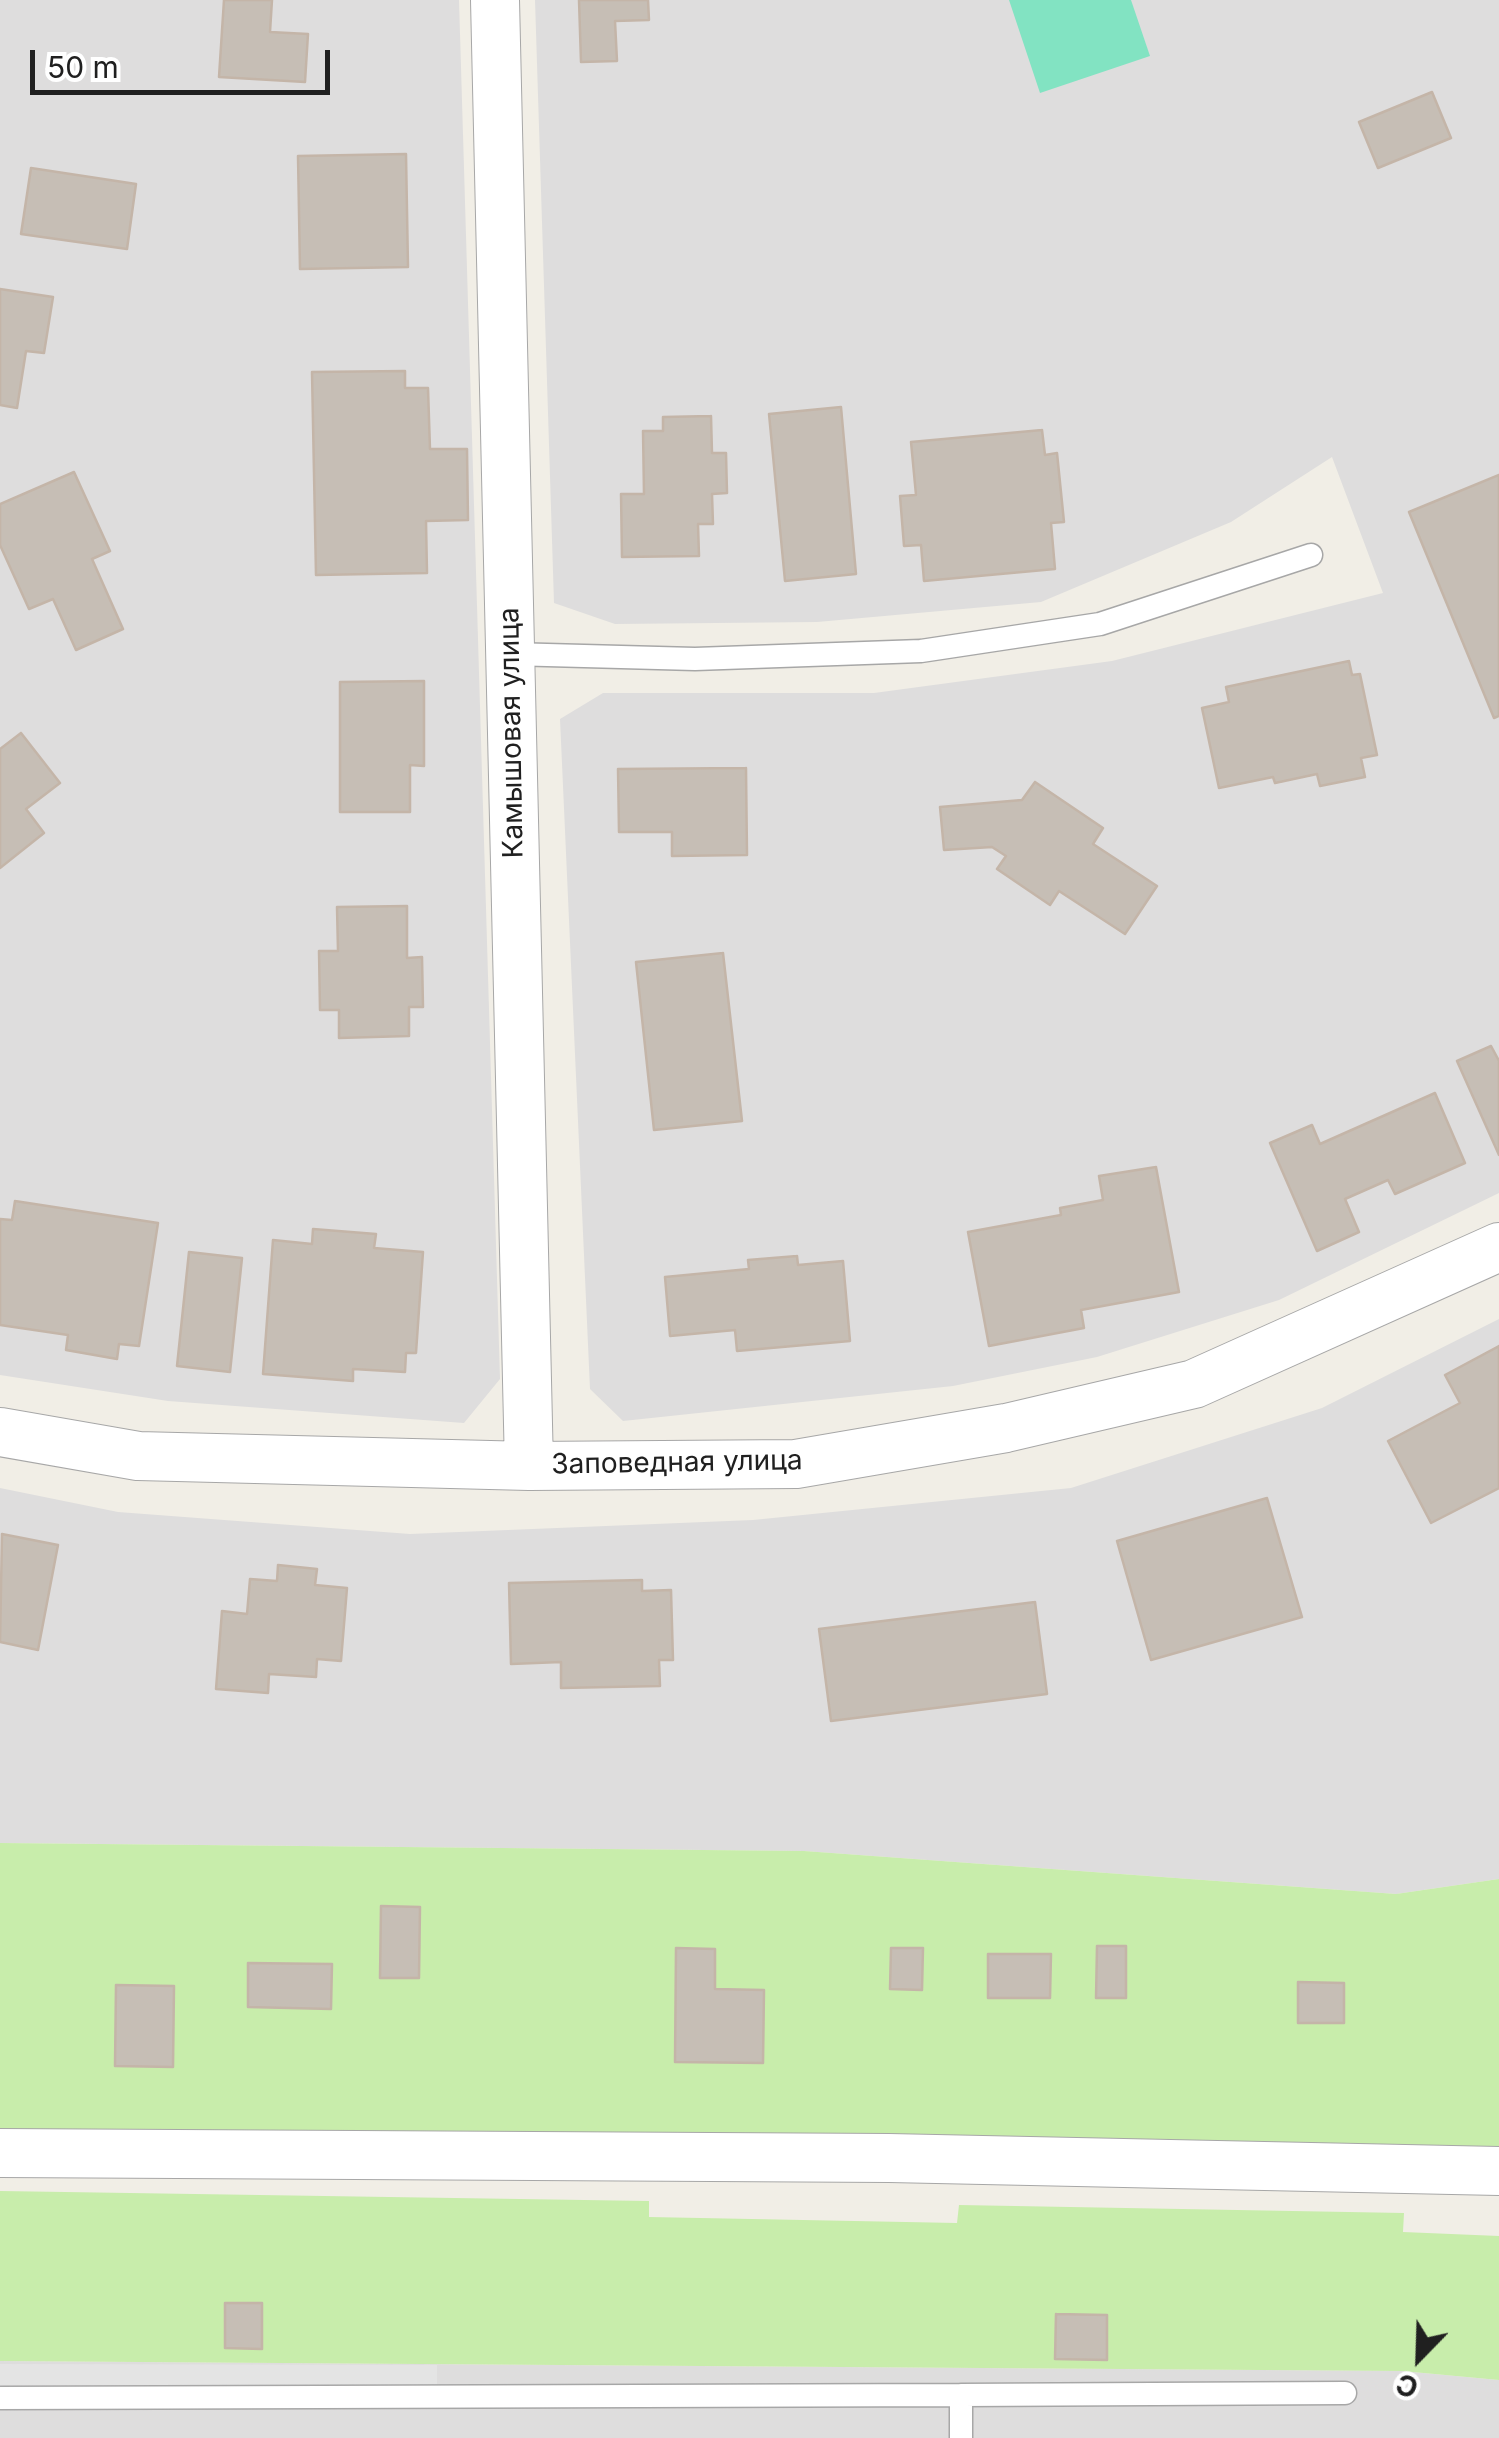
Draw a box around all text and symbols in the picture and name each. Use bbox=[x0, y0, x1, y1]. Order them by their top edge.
scale bar bbox=[35, 30, 335, 92]
text: 50 m bbox=[47, 49, 119, 85]
street label: Камышовая улица bbox=[493, 607, 531, 859]
street label: Заповедная улица bbox=[551, 1444, 803, 1482]
north arrow bbox=[1369, 2308, 1469, 2408]
text: С bbox=[1391, 2366, 1423, 2405]

